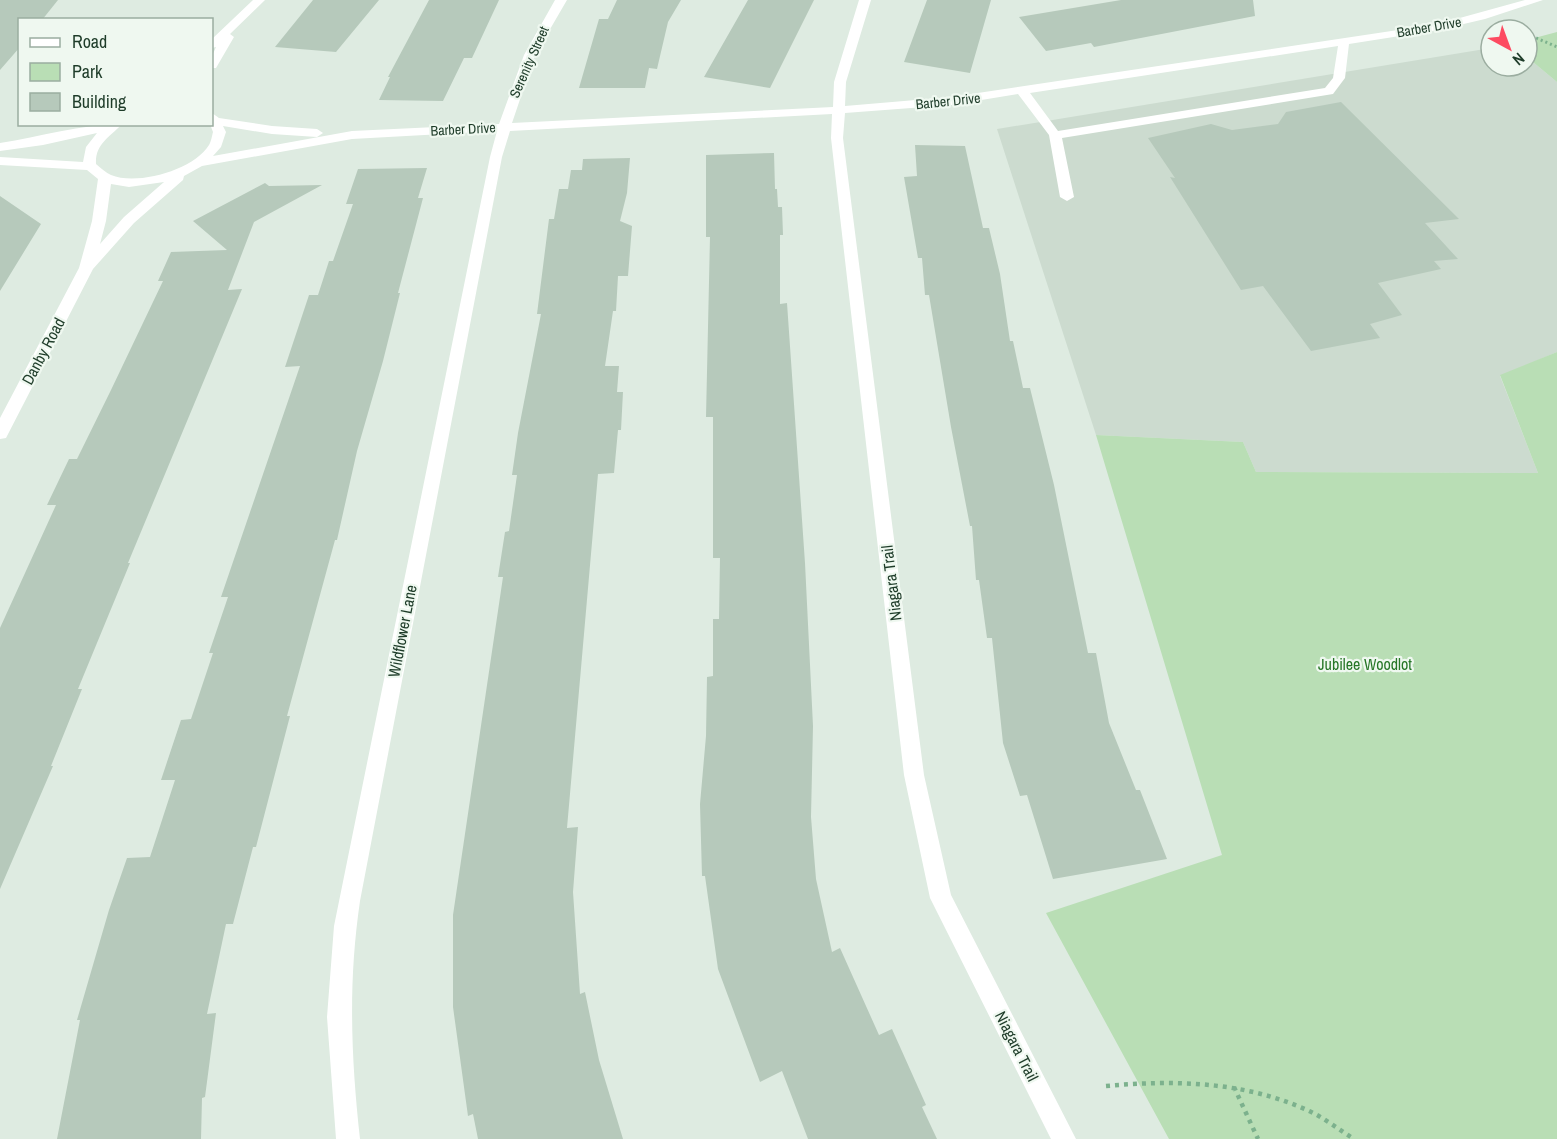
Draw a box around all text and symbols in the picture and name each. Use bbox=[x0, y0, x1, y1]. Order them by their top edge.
street label: Barber Drive bbox=[1395, 12, 1463, 42]
legend bbox=[18, 18, 213, 126]
north arrow bbox=[1479, 18, 1539, 78]
street label: Serenity Street bbox=[505, 23, 553, 101]
text: Road bbox=[72, 29, 107, 54]
text: N bbox=[1508, 48, 1530, 71]
text: Park bbox=[72, 59, 103, 84]
text: Building bbox=[72, 89, 127, 114]
street label: Barber Drive bbox=[915, 89, 981, 113]
street label: Barber Drive bbox=[430, 118, 496, 140]
street label: Danby Road bbox=[16, 314, 70, 388]
street label: Niagara Trail bbox=[875, 544, 907, 622]
street label: Wildflower Lane bbox=[382, 583, 422, 679]
park label: Jubilee Woodlot bbox=[1318, 653, 1412, 675]
street label: Niagara Trail bbox=[990, 1007, 1044, 1085]

